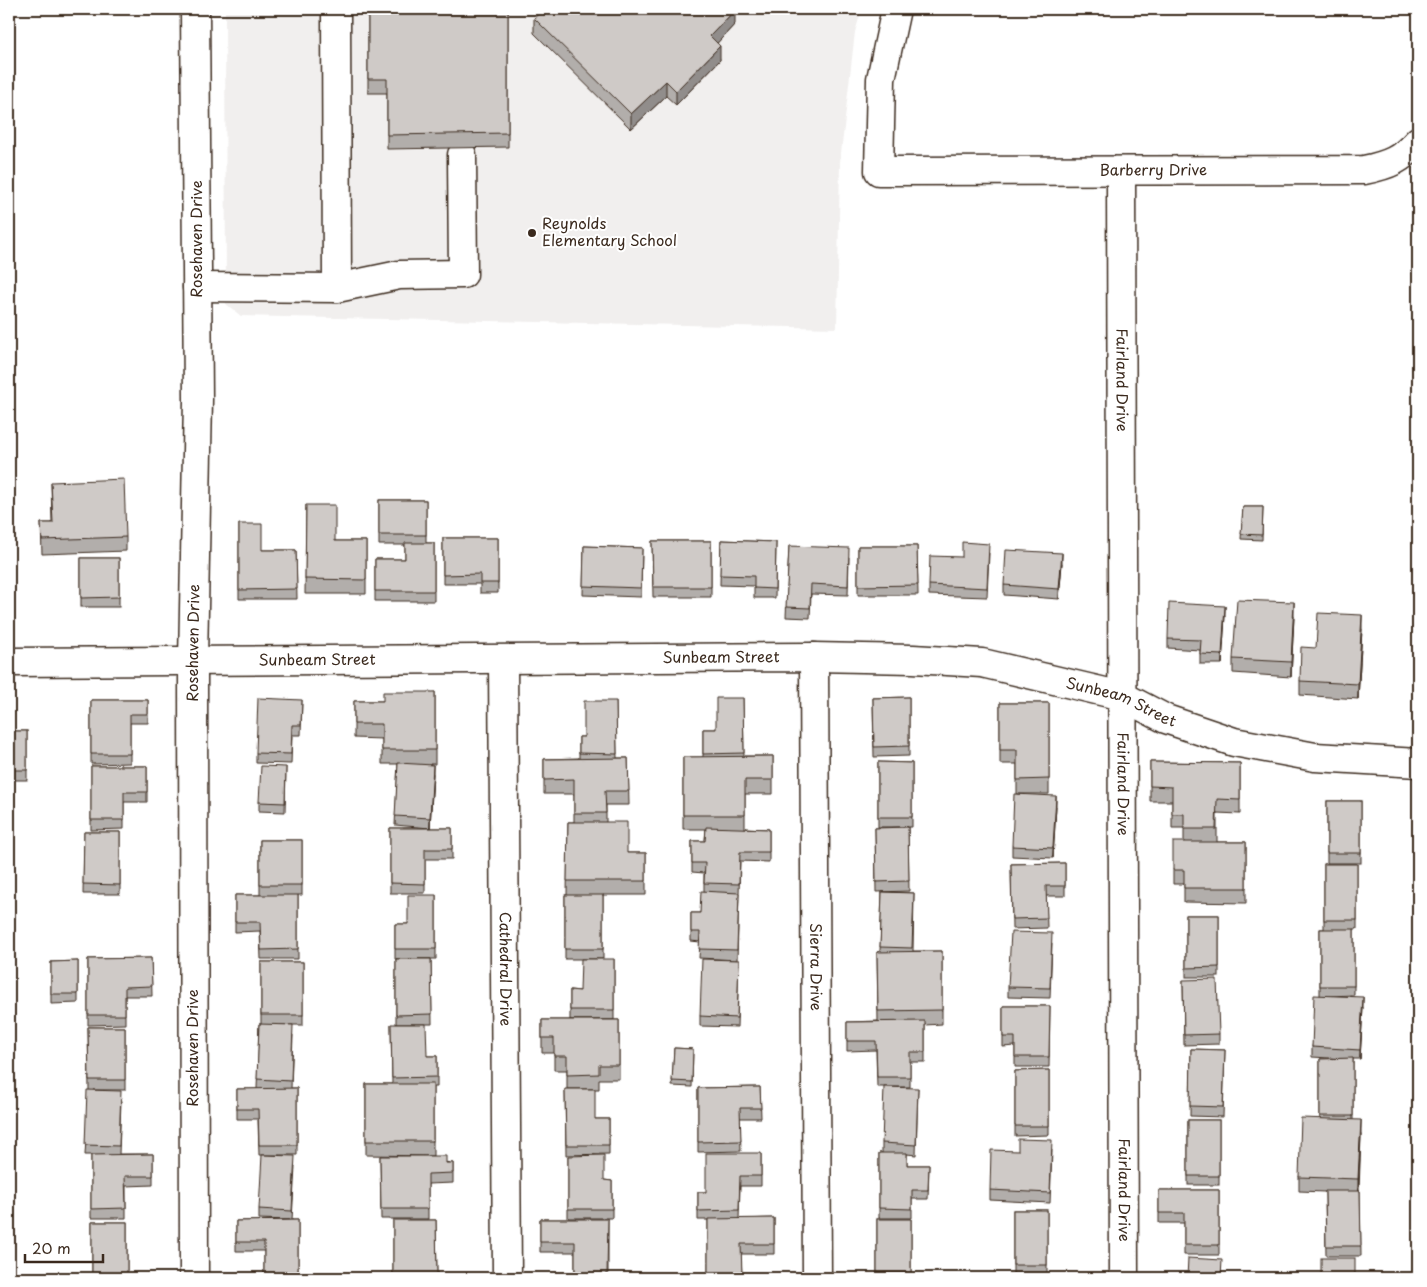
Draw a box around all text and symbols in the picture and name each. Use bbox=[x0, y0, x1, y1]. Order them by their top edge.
street label: Barberry Drive bbox=[1100, 157, 1207, 181]
street label: Rosehaven Drive bbox=[184, 180, 207, 298]
place label: Reynolds Elementary School bbox=[542, 211, 677, 251]
marker: Reynolds Elementary School bbox=[526, 227, 538, 239]
street label: Fairland Drive bbox=[1111, 328, 1135, 432]
street label: Rosehaven Drive bbox=[180, 584, 204, 702]
street label: Sunbeam Street bbox=[662, 644, 780, 668]
street label: Sunbeam Street bbox=[258, 647, 376, 670]
street label: Sunbeam Street bbox=[1064, 670, 1180, 732]
street label: Fairland Drive bbox=[1113, 732, 1136, 836]
street label: Cathedral Drive bbox=[495, 912, 518, 1026]
street label: Sierra Drive bbox=[805, 923, 829, 1011]
street label: Rosehaven Drive bbox=[180, 989, 203, 1107]
street label: Fairland Drive bbox=[1114, 1138, 1137, 1242]
scale bar bbox=[25, 1232, 102, 1264]
text: 20 m bbox=[32, 1236, 71, 1259]

